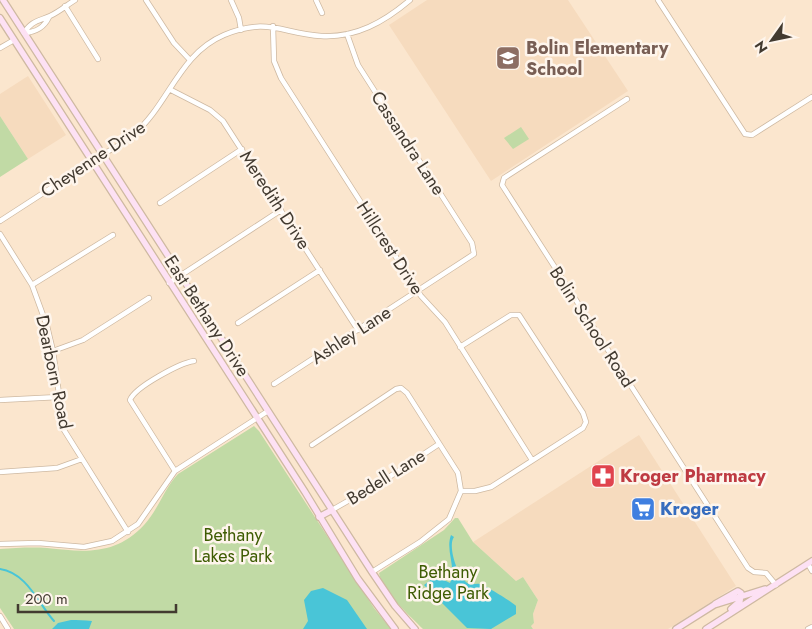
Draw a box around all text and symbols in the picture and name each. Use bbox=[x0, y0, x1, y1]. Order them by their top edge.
north arrow bbox=[747, 15, 797, 65]
place label: Bolin Elementary School bbox=[526, 35, 669, 82]
text: N bbox=[750, 37, 773, 57]
school or university icon: Bolin Elementary School bbox=[495, 45, 521, 71]
street label: Cassandra Lane bbox=[365, 86, 451, 200]
street label: Cheyenne Drive bbox=[35, 114, 151, 204]
street label: Meredith Drive bbox=[233, 145, 317, 255]
street label: Hillcrest Drive bbox=[350, 196, 430, 300]
street label: East Bethany Drive bbox=[158, 250, 256, 382]
street label: Bolin School Road bbox=[543, 261, 641, 393]
street label: Ashley Lane bbox=[306, 299, 396, 371]
street label: Dearborn Road bbox=[29, 312, 79, 432]
street label: Bedell Lane bbox=[342, 443, 430, 511]
pharmacy icon: Kroger Pharmacy bbox=[590, 463, 616, 489]
place label: Kroger Pharmacy bbox=[620, 463, 766, 489]
supermarket icon: Kroger bbox=[630, 496, 656, 522]
place label: Kroger bbox=[660, 496, 720, 522]
park label: Bethany Lakes Park bbox=[194, 522, 272, 569]
park label: Bethany Ridge Park bbox=[407, 559, 489, 606]
scale bar bbox=[18, 582, 175, 614]
text: 200 m bbox=[25, 588, 68, 610]

